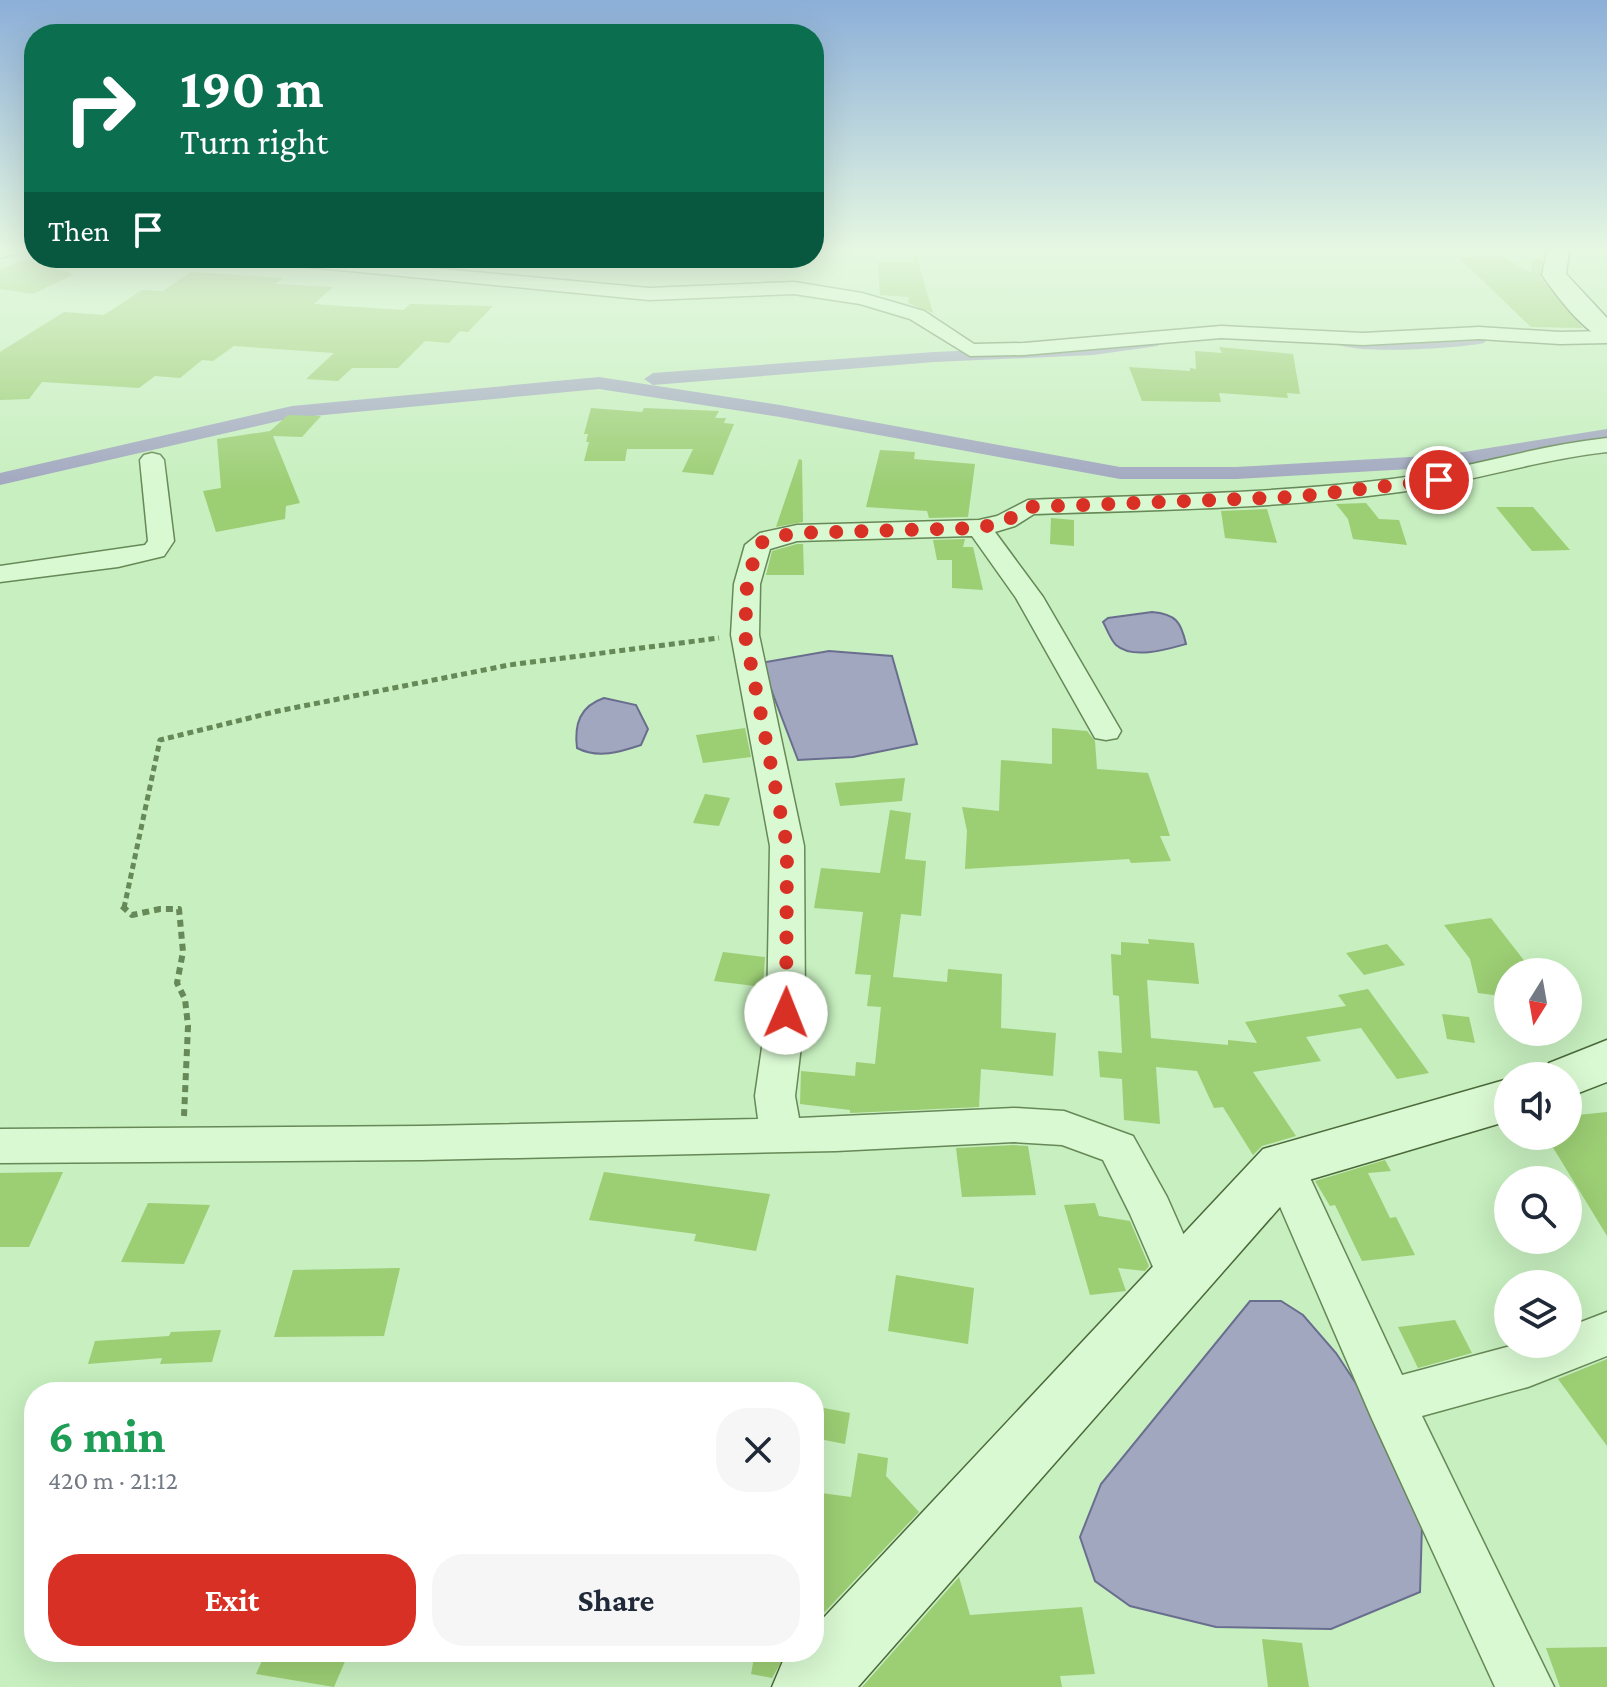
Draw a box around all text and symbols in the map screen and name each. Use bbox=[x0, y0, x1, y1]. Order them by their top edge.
icon: right bbox=[48, 56, 152, 160]
text: 190 m bbox=[180, 57, 324, 119]
text: Turn right bbox=[180, 122, 328, 162]
icon: arrive bbox=[126, 208, 170, 252]
text: Then bbox=[48, 214, 110, 247]
pin bbox=[1405, 446, 1473, 514]
icon: arrive bbox=[1417, 458, 1461, 502]
north arrow bbox=[1494, 958, 1582, 1046]
map controls bbox=[1494, 958, 1582, 1358]
position arrow bbox=[744, 971, 828, 1055]
button: sound bbox=[1494, 1062, 1582, 1150]
button: search bbox=[1494, 1166, 1582, 1254]
button: layers bbox=[1494, 1270, 1582, 1358]
button: close bbox=[716, 1408, 800, 1492]
text: 6 min bbox=[48, 1409, 166, 1462]
text: 420 m · 21:12 bbox=[48, 1466, 178, 1495]
button: Exit bbox=[48, 1554, 416, 1646]
button: Share bbox=[432, 1554, 800, 1646]

